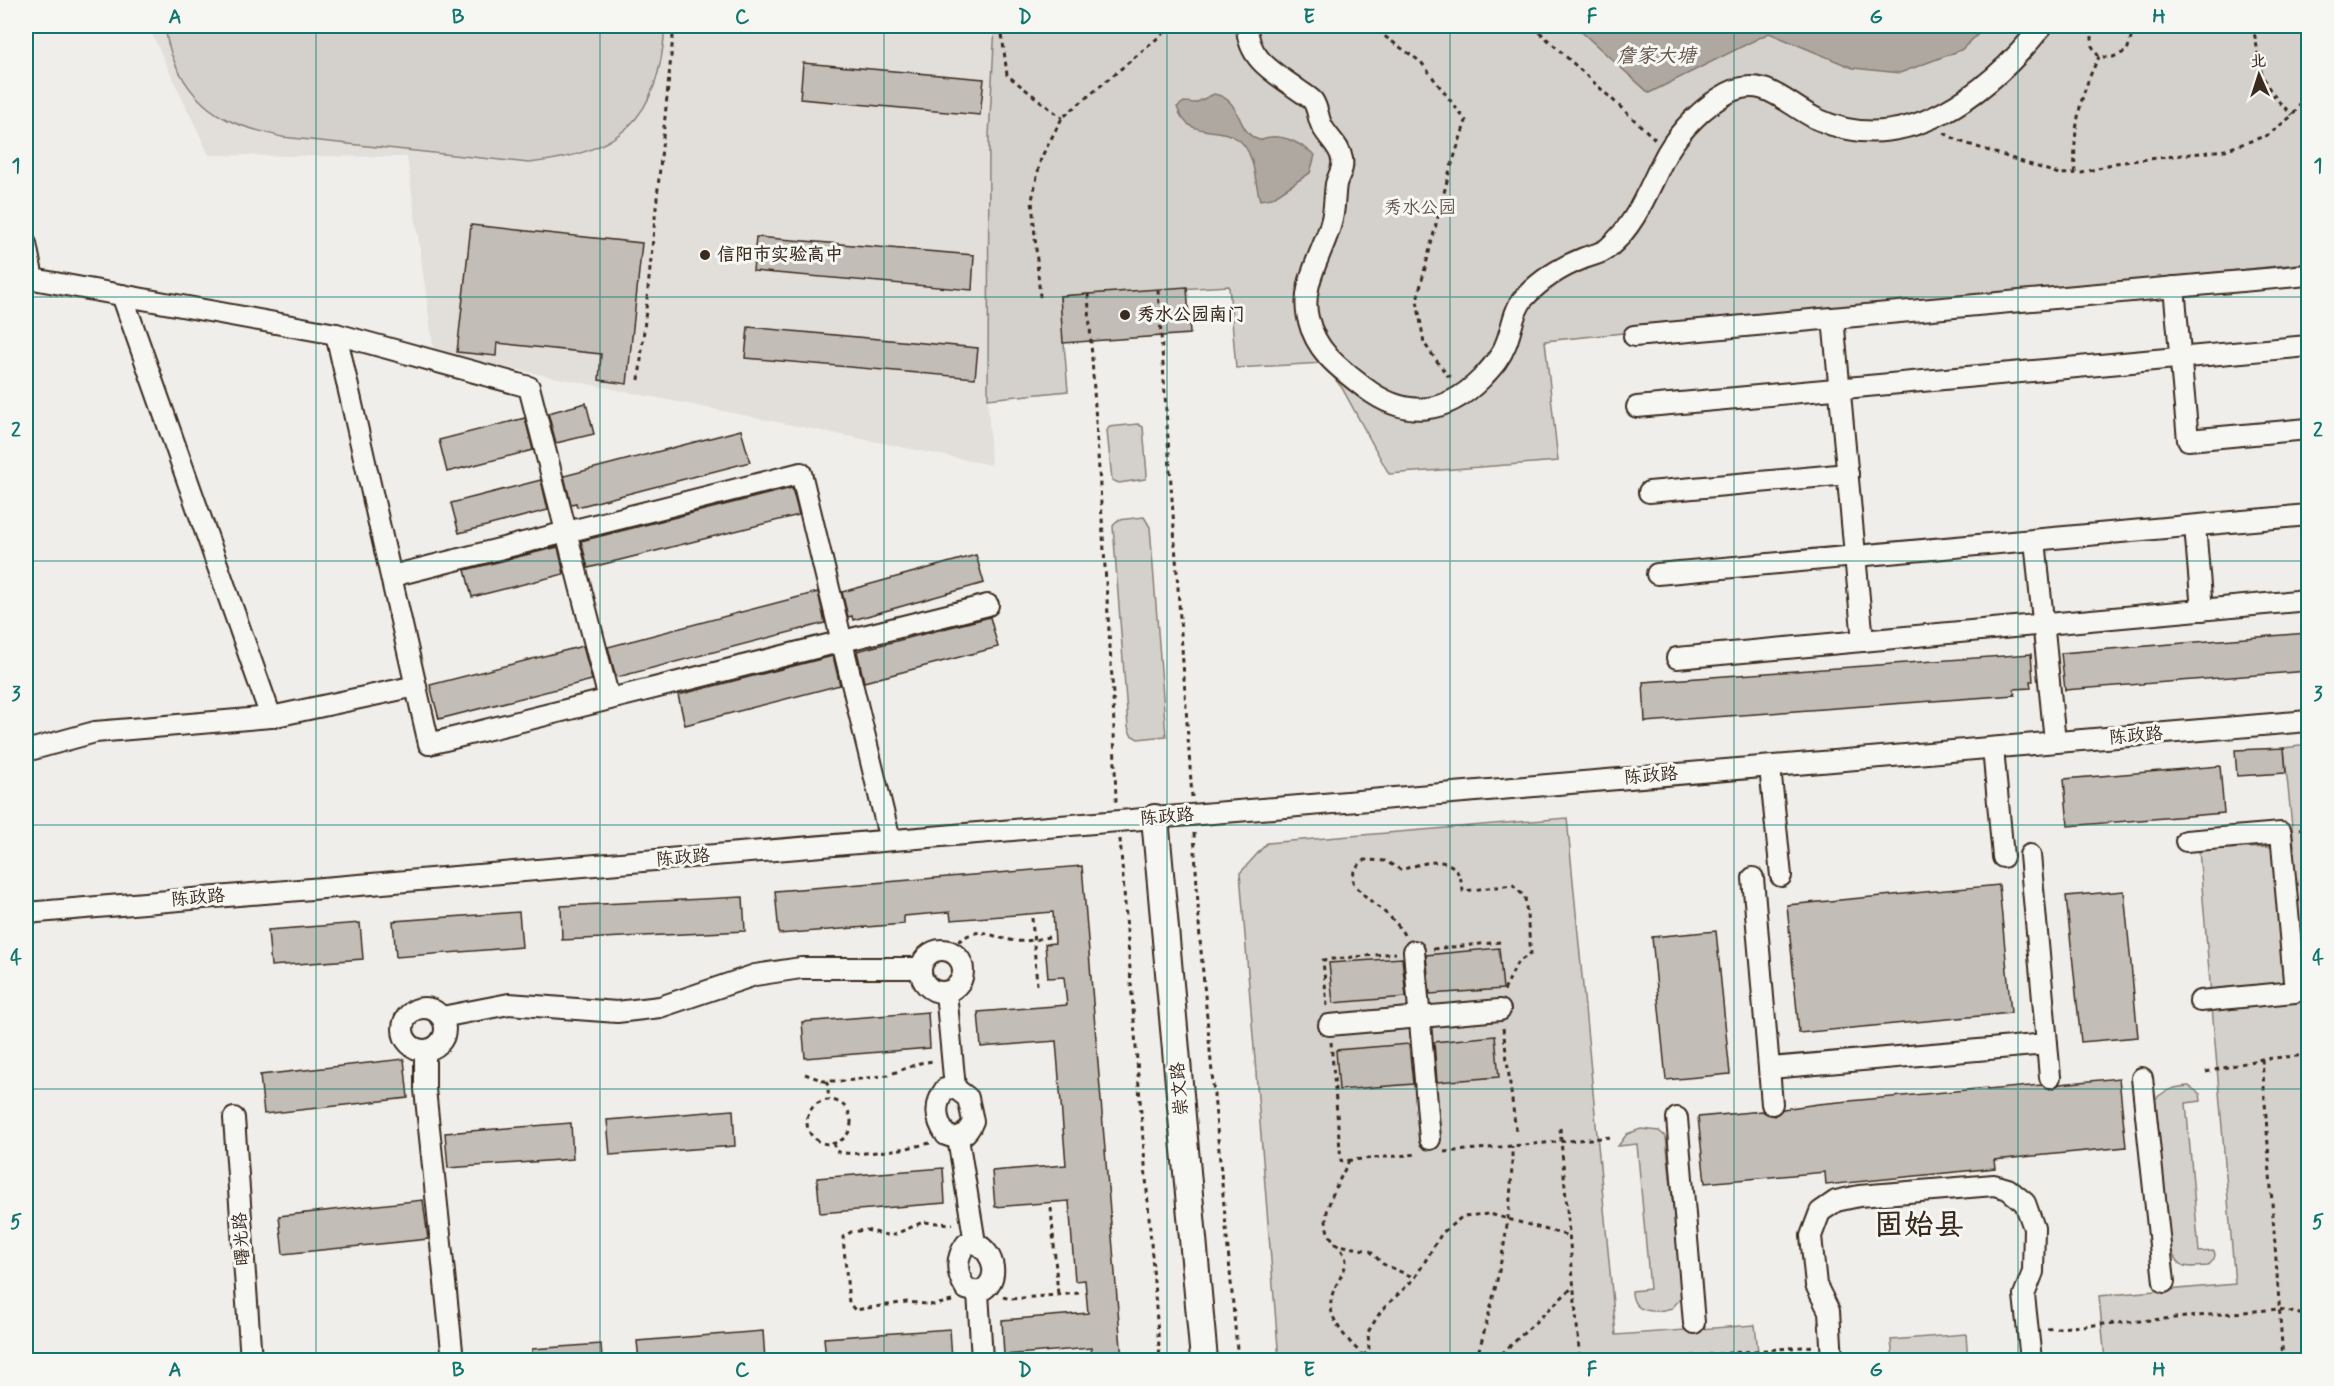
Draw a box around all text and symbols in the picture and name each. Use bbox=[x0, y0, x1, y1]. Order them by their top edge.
text: A bbox=[168, 4, 182, 31]
text: B bbox=[452, 4, 465, 31]
text: C bbox=[735, 4, 750, 31]
text: D bbox=[1018, 4, 1032, 31]
text: E bbox=[1303, 4, 1315, 31]
text: F bbox=[1587, 4, 1598, 31]
text: G bbox=[1869, 4, 1883, 31]
text: H bbox=[2152, 4, 2166, 31]
water label: 詹家大塘 bbox=[1616, 43, 1698, 70]
north arrow bbox=[2229, 45, 2289, 105]
text: 北 bbox=[2250, 51, 2267, 72]
text: 1 bbox=[12, 153, 20, 180]
text: 1 bbox=[2314, 153, 2322, 180]
park label: 秀水公园 bbox=[1384, 196, 1456, 220]
place label: 信阳市实验高中 bbox=[717, 243, 843, 267]
marker: 信阳市实验高中 bbox=[698, 248, 712, 262]
place label: 秀水公园南门 bbox=[1137, 303, 1245, 327]
marker: 秀水公园南门 bbox=[1118, 308, 1132, 322]
text: 2 bbox=[11, 417, 21, 444]
text: 2 bbox=[2313, 417, 2323, 444]
text: 3 bbox=[11, 681, 21, 708]
text: 3 bbox=[2313, 681, 2323, 708]
street label: 陈政路 bbox=[2108, 722, 2164, 750]
street label: 陈政路 bbox=[1623, 762, 1679, 790]
street label: 陈政路 bbox=[1139, 803, 1195, 831]
street label: 陈政路 bbox=[655, 844, 711, 872]
street label: 陈政路 bbox=[170, 884, 226, 912]
text: 4 bbox=[10, 945, 22, 972]
text: 4 bbox=[2312, 945, 2324, 972]
street label: 崇文路 bbox=[1166, 1061, 1194, 1117]
district label: 固始县 bbox=[1874, 1206, 1964, 1245]
text: 5 bbox=[10, 1209, 22, 1236]
text: 5 bbox=[2312, 1209, 2324, 1236]
street label: 曙光路 bbox=[228, 1211, 256, 1267]
text: A bbox=[168, 1357, 182, 1384]
text: B bbox=[452, 1357, 465, 1384]
text: C bbox=[735, 1357, 750, 1384]
text: D bbox=[1018, 1357, 1032, 1384]
text: E bbox=[1303, 1357, 1315, 1384]
text: F bbox=[1587, 1357, 1598, 1384]
text: G bbox=[1869, 1357, 1883, 1384]
text: H bbox=[2152, 1357, 2166, 1384]

